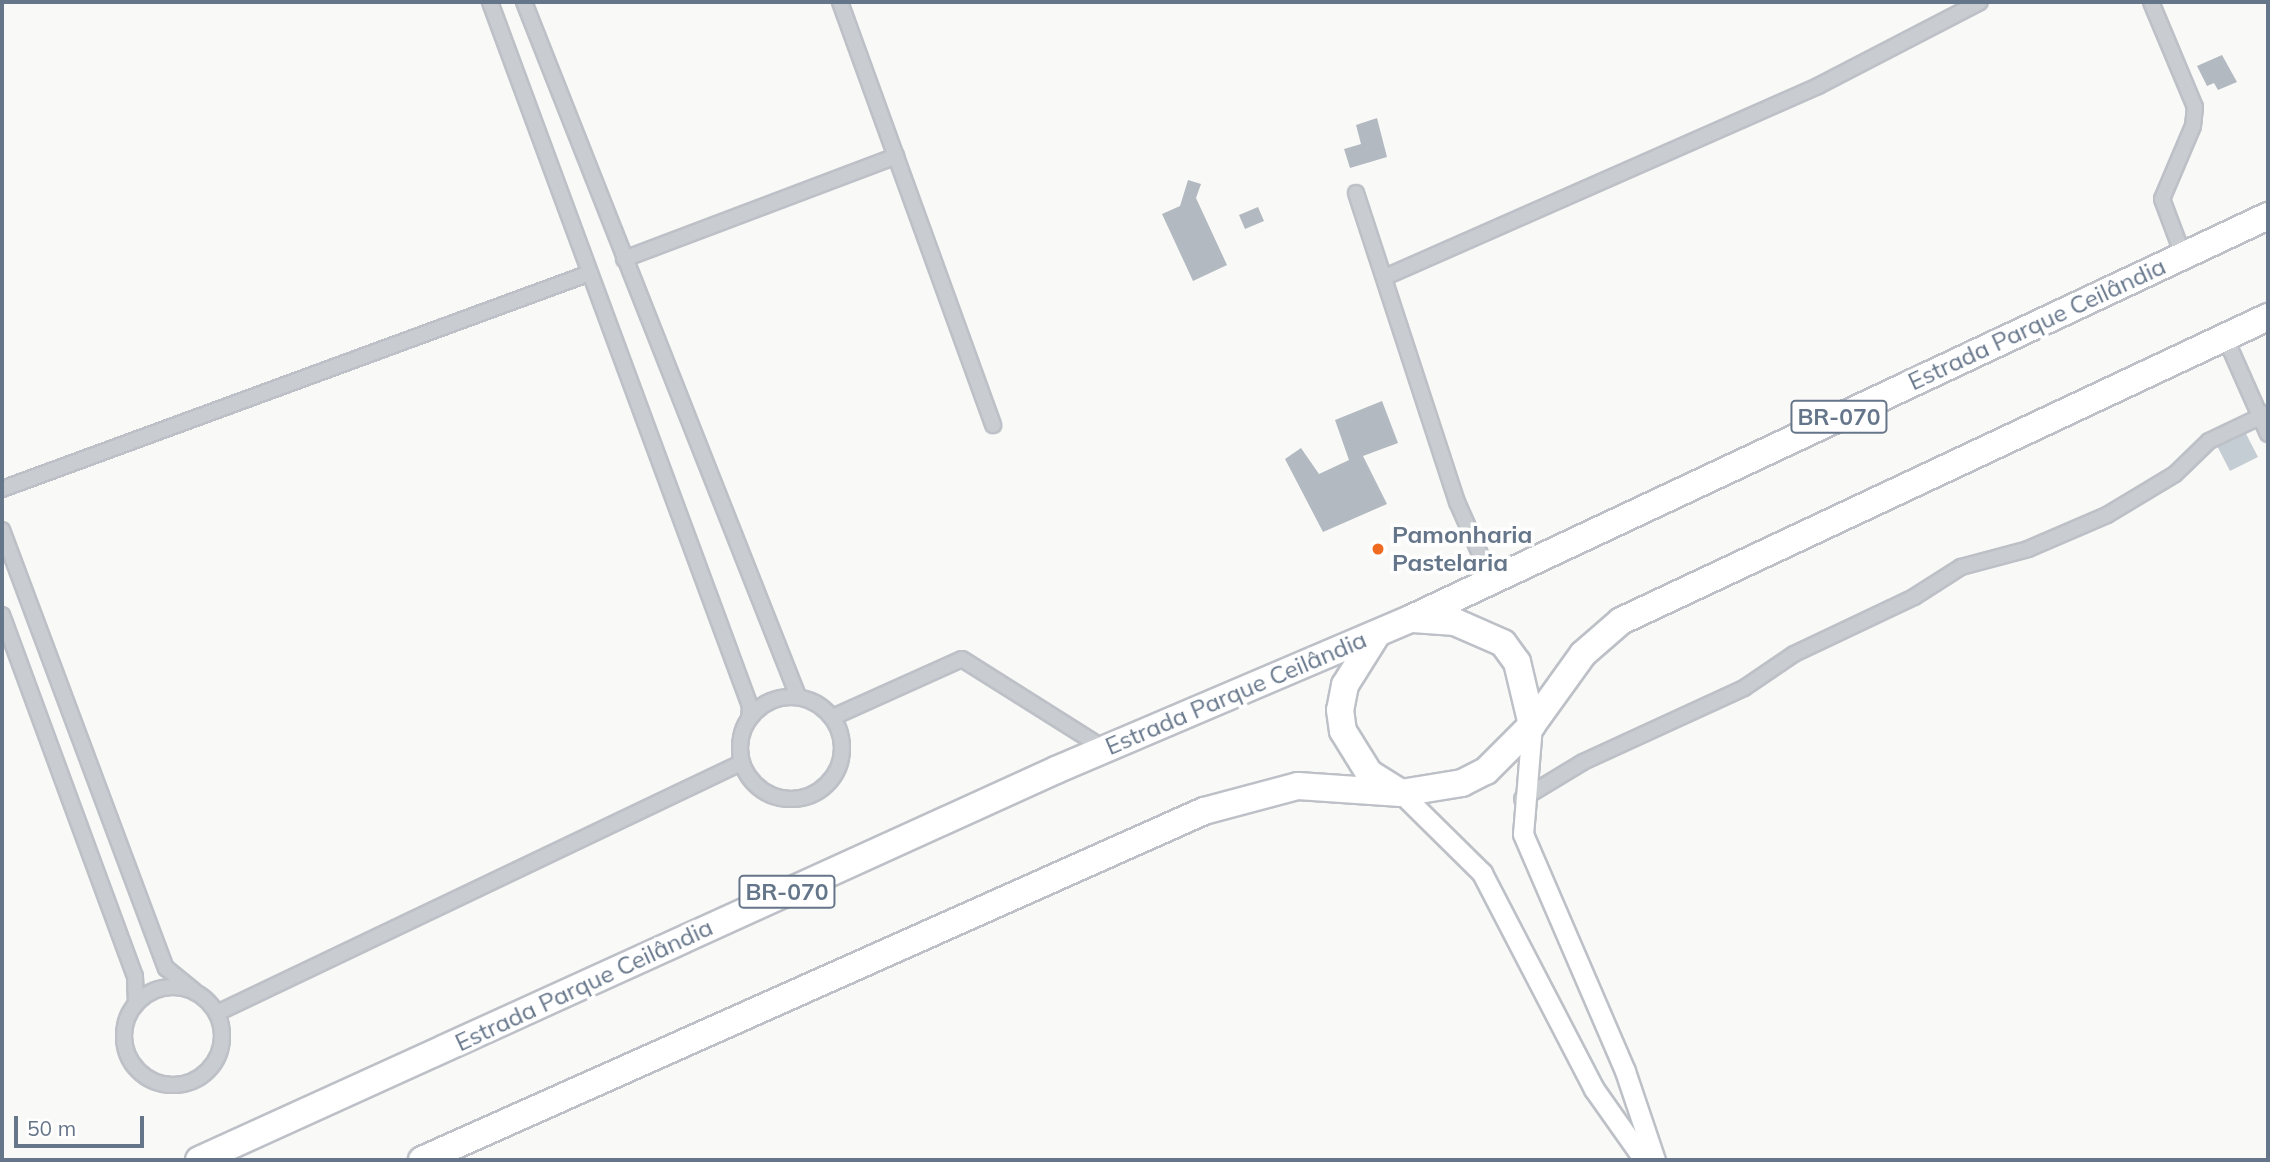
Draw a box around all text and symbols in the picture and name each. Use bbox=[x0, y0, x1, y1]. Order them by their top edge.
street label: Estrada Parque Ceilândia bbox=[1904, 252, 2170, 396]
road number: BR-070 bbox=[1790, 398, 1888, 436]
place label: Pamonharia Pastelaria bbox=[1392, 521, 1532, 577]
marker: Pamonharia Pastelaria bbox=[1370, 541, 1386, 557]
street label: Estrada Parque Ceilândia bbox=[1101, 625, 1371, 761]
road number: BR-070 bbox=[738, 872, 836, 912]
street label: Estrada Parque Ceilândia bbox=[451, 913, 717, 1057]
scale bar bbox=[18, 1102, 147, 1146]
text: 50 m bbox=[27, 1115, 76, 1141]

